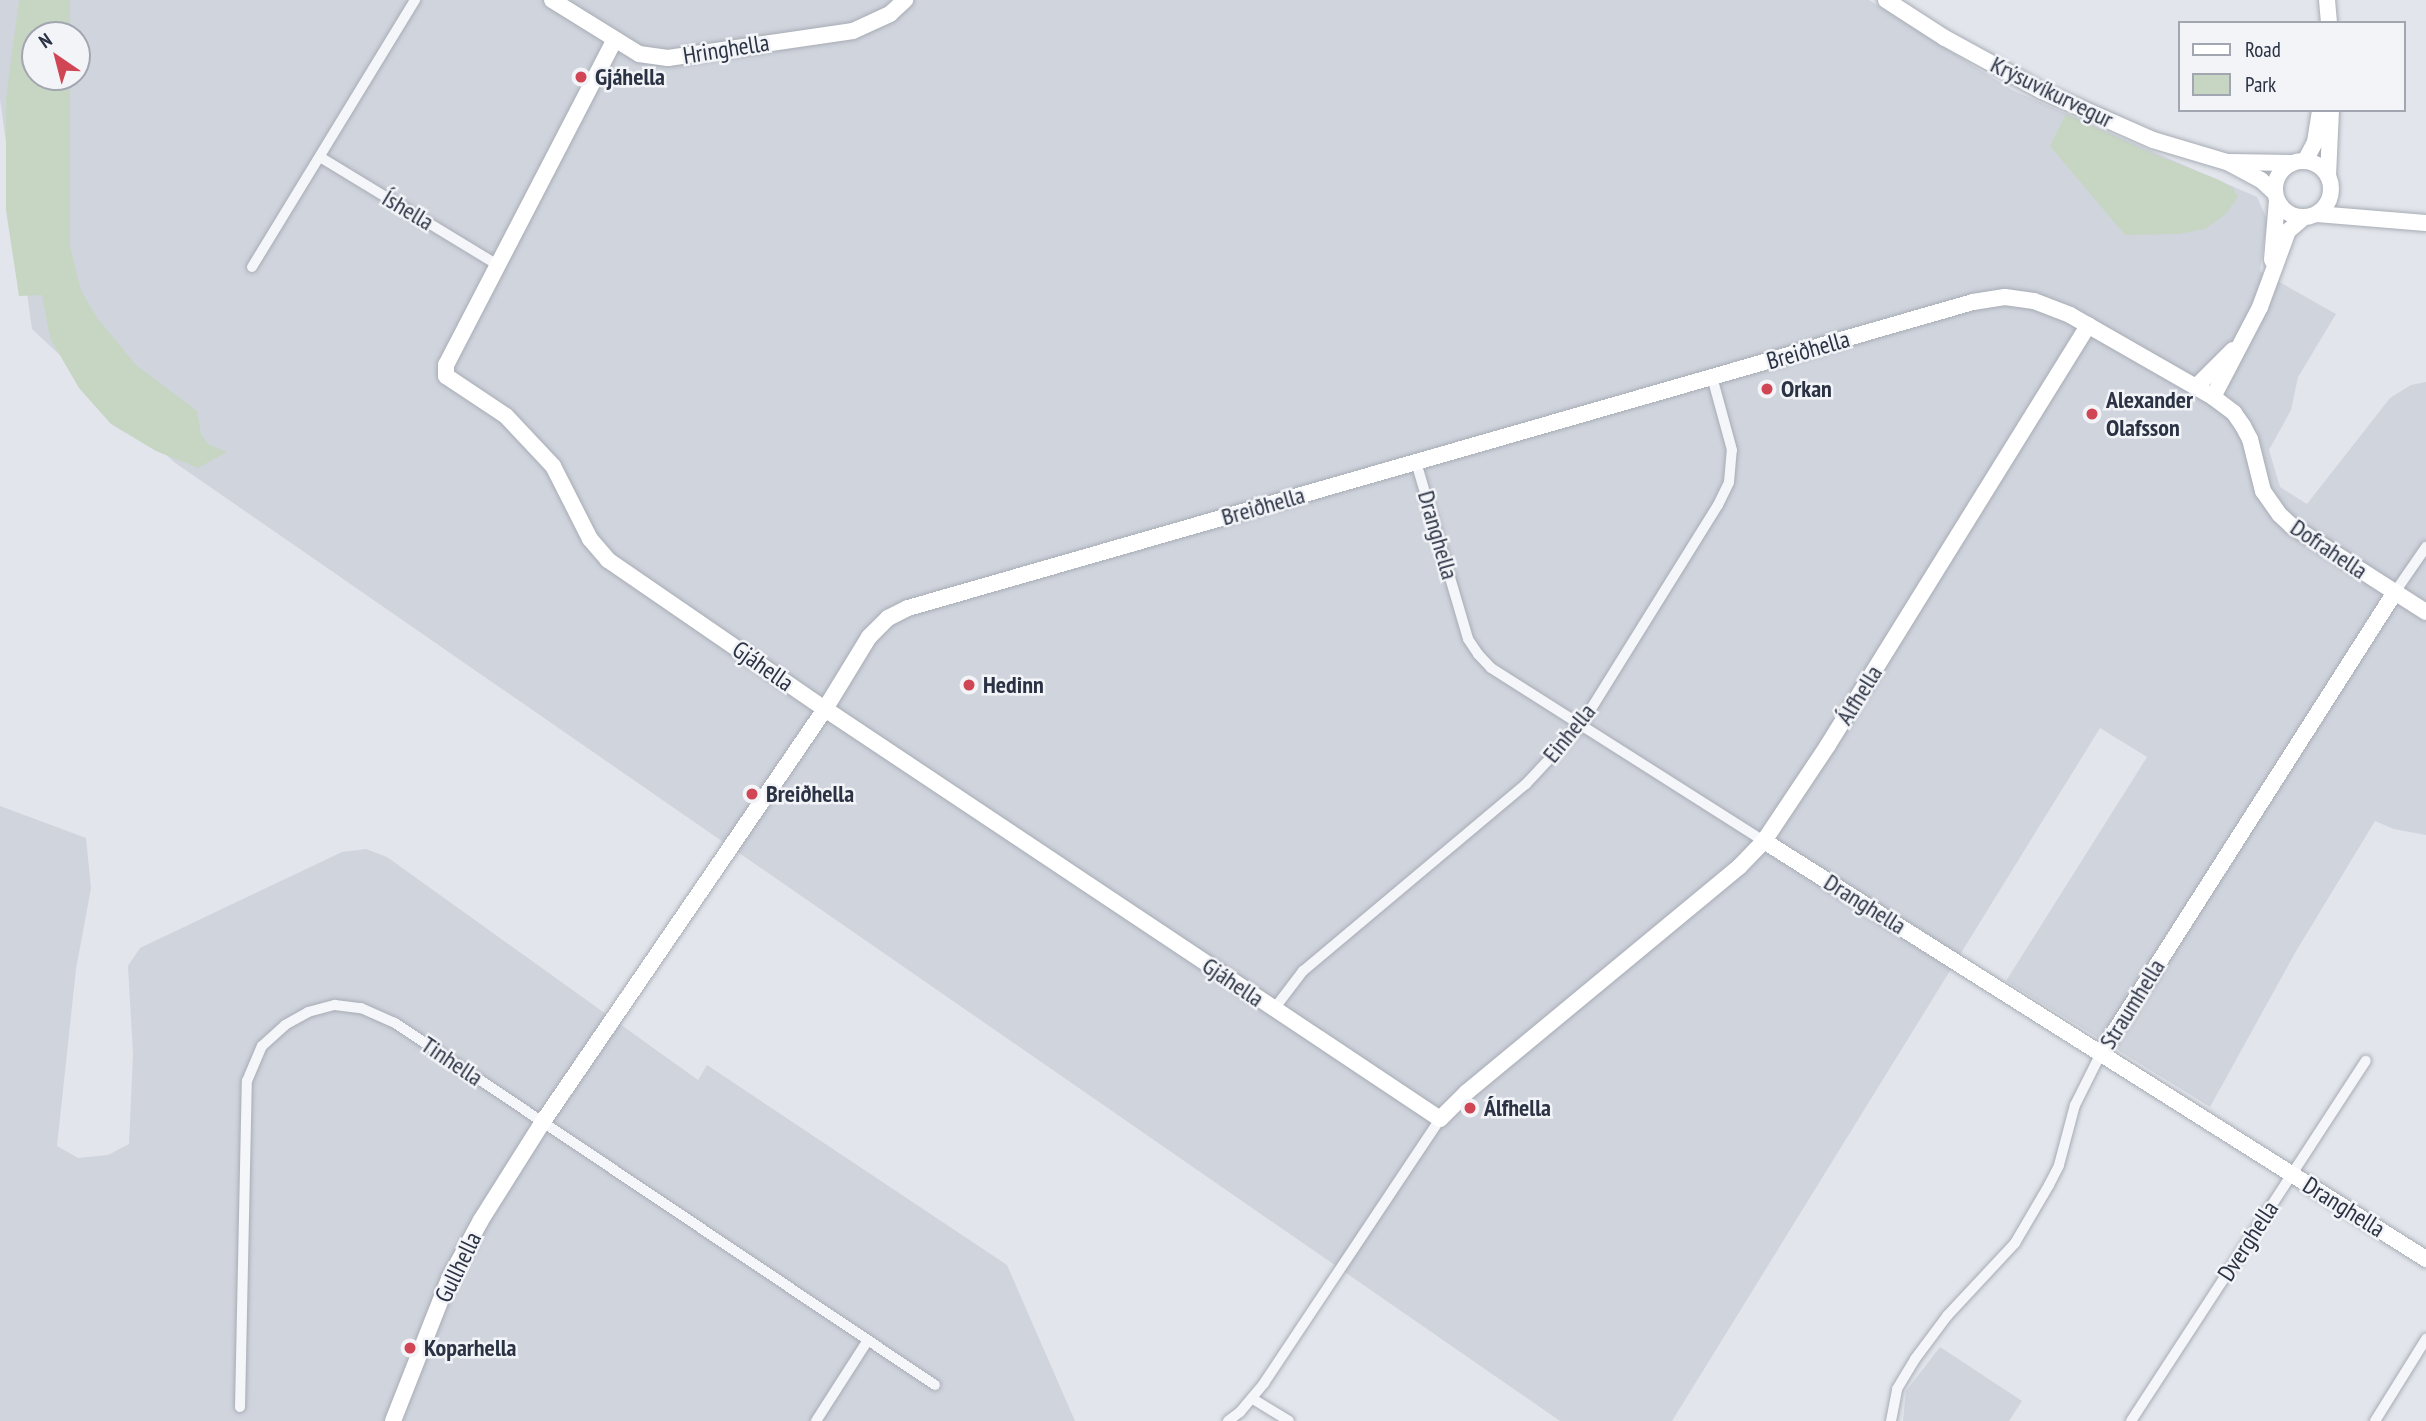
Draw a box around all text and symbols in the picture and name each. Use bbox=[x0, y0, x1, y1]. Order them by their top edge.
north arrow bbox=[21, 21, 91, 91]
legend bbox=[2178, 21, 2405, 112]
text: N bbox=[34, 28, 56, 53]
street label: Hringhella bbox=[681, 28, 771, 70]
text: Road bbox=[2245, 36, 2281, 63]
street label: Krýsuvíkurvegur bbox=[1986, 50, 2118, 134]
place label: Gjáhella bbox=[595, 63, 665, 91]
marker: Gjáhella bbox=[573, 69, 589, 85]
text: Park bbox=[2245, 71, 2276, 98]
street label: Íshella bbox=[377, 184, 439, 236]
street label: Breiðhella bbox=[1763, 324, 1853, 376]
place label: Orkan bbox=[1781, 375, 1832, 403]
marker: Orkan bbox=[1759, 381, 1775, 397]
place label: Alexander Olafsson bbox=[2106, 386, 2193, 442]
marker: Alexander Olafsson bbox=[2084, 406, 2100, 422]
street label: Breiðhella bbox=[1218, 480, 1308, 532]
street label: Dranghella bbox=[1412, 487, 1464, 583]
street label: Dofrahella bbox=[2285, 513, 2373, 585]
street label: Gjáhella bbox=[727, 635, 799, 697]
street label: Álfhella bbox=[1830, 660, 1888, 730]
place label: Hedinn bbox=[983, 671, 1044, 699]
marker: Hedinn bbox=[961, 677, 977, 693]
street label: Einhella bbox=[1537, 698, 1601, 768]
place label: Breiðhella bbox=[766, 780, 854, 808]
marker: Breiðhella bbox=[744, 786, 760, 802]
street label: Dranghella bbox=[1819, 868, 1911, 940]
street label: Gjáhella bbox=[1197, 951, 1269, 1013]
street label: Straumhella bbox=[2093, 954, 2171, 1054]
street label: Tinhella bbox=[416, 1030, 488, 1092]
place label: Álfhella bbox=[1484, 1094, 1551, 1122]
marker: Álfhella bbox=[1462, 1100, 1478, 1116]
street label: Dranghella bbox=[2298, 1171, 2390, 1243]
street label: Dverghella bbox=[2211, 1196, 2285, 1286]
street label: Gullhella bbox=[429, 1227, 487, 1307]
place label: Koparhella bbox=[424, 1334, 516, 1362]
marker: Koparhella bbox=[402, 1340, 418, 1356]

